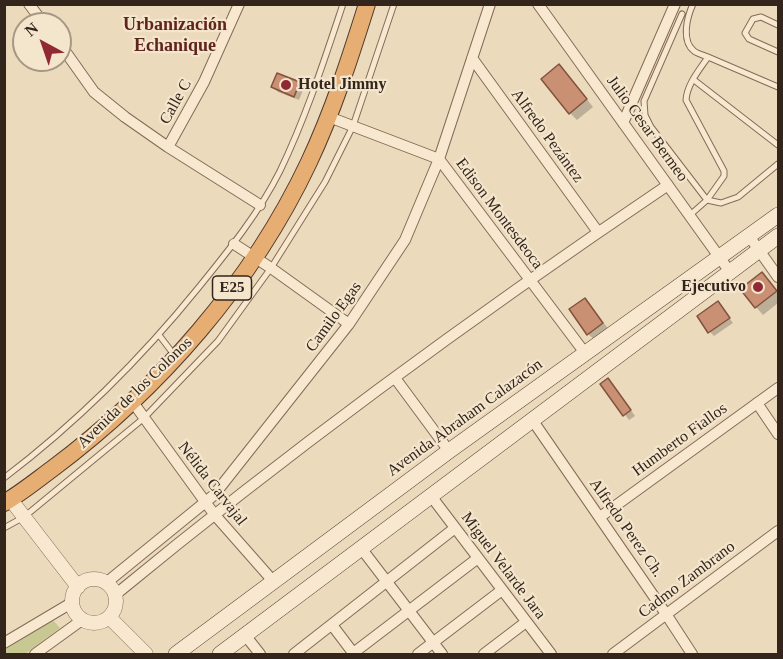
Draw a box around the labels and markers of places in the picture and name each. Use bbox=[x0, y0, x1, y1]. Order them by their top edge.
place label: Hotel Jimmy bbox=[298, 75, 386, 95]
marker: Hotel Jimmy bbox=[279, 78, 293, 92]
place label: Ejecutivo bbox=[681, 277, 746, 297]
marker: Ejecutivo bbox=[751, 280, 765, 294]

